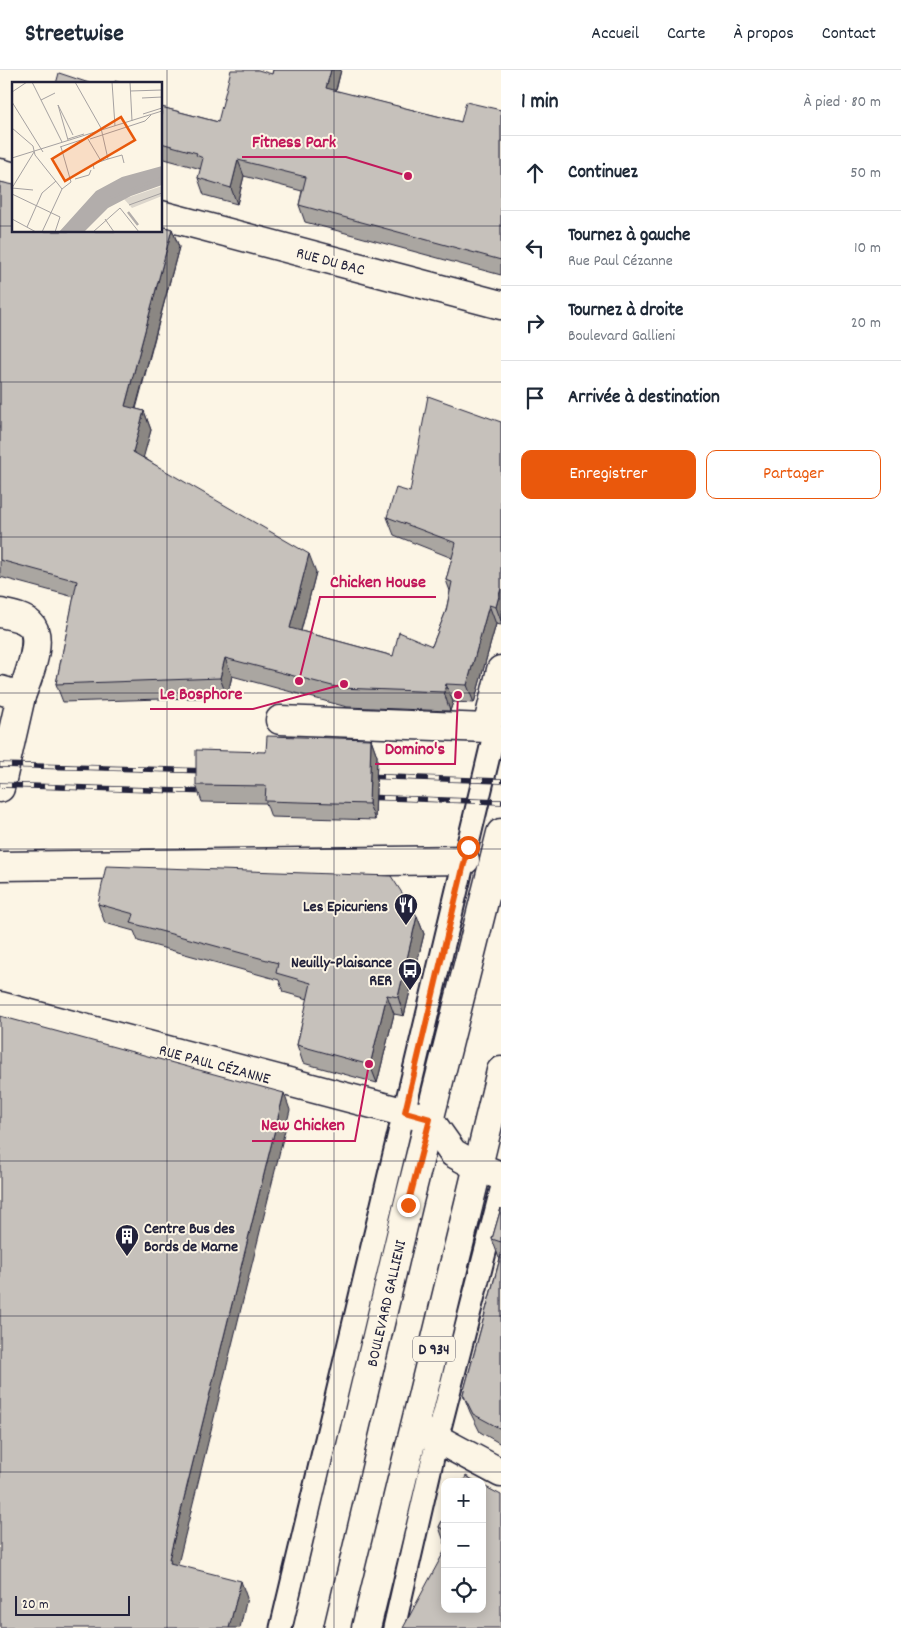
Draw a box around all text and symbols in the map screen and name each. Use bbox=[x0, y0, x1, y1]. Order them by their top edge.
text: Streetwise bbox=[25, 18, 124, 52]
text: Accueil bbox=[591, 22, 639, 47]
text: Carte bbox=[667, 22, 706, 47]
text: À propos bbox=[734, 22, 794, 47]
text: Contact bbox=[822, 22, 876, 47]
inset map bbox=[12, 82, 162, 232]
text: 1 min bbox=[521, 88, 558, 118]
text: À pied · 80 m bbox=[803, 91, 881, 114]
callout: Fitness Park bbox=[242, 124, 346, 157]
text: Fitness Park bbox=[252, 131, 337, 156]
icon: ahead bbox=[521, 159, 549, 187]
text: Continuez bbox=[568, 160, 638, 187]
text: 50 m bbox=[850, 162, 881, 185]
text: Tournez à gauche bbox=[568, 223, 690, 250]
icon: left bbox=[521, 234, 549, 262]
text: 10 m bbox=[854, 237, 881, 260]
street label: RUE DU BAC bbox=[293, 242, 367, 283]
text: Rue Paul Cézanne bbox=[568, 250, 673, 273]
text: Tournez à droite bbox=[568, 298, 683, 325]
icon: right bbox=[521, 309, 549, 337]
text: 20 m bbox=[851, 312, 881, 335]
text: Boulevard Gallieni bbox=[568, 325, 675, 348]
icon: arrive bbox=[521, 384, 549, 412]
text: Arrivée à destination bbox=[568, 385, 720, 412]
button: Enregistrer bbox=[521, 450, 696, 499]
button: Partager bbox=[706, 450, 881, 499]
callout: Chicken House bbox=[320, 564, 436, 597]
text: Chicken House bbox=[330, 571, 426, 596]
callout: Le Bosphore bbox=[150, 676, 253, 709]
text: Le Bosphore bbox=[160, 683, 242, 708]
callout: Domino's bbox=[375, 731, 455, 764]
text: Domino's bbox=[385, 738, 446, 763]
route start bbox=[457, 836, 480, 859]
restaurant icon: Les Epicuriens bbox=[393, 892, 419, 926]
place label: Les Epicuriens bbox=[303, 896, 388, 919]
place label: Neuilly-Plaisance RER bbox=[291, 952, 392, 993]
bus stop icon: Neuilly-Plaisance RER bbox=[397, 957, 423, 991]
street label: RUE PAUL CÉZANNE bbox=[156, 1040, 273, 1092]
callout: New Chicken bbox=[252, 1108, 355, 1141]
text: New Chicken bbox=[261, 1114, 345, 1139]
route end bbox=[397, 1194, 420, 1217]
place label: Centre Bus des Bords de Marne bbox=[144, 1218, 238, 1259]
building icon: Centre Bus des Bords de Marne bbox=[114, 1223, 140, 1257]
street label: BOULEVARD GALLIENI bbox=[362, 1238, 413, 1369]
road number: D 934 bbox=[413, 1336, 455, 1362]
map controls bbox=[441, 1478, 486, 1613]
button: + bbox=[441, 1478, 486, 1523]
button: − bbox=[441, 1523, 486, 1568]
button: locate bbox=[441, 1568, 486, 1613]
scale bar bbox=[15, 1593, 130, 1616]
text: 20 m bbox=[22, 1595, 49, 1615]

